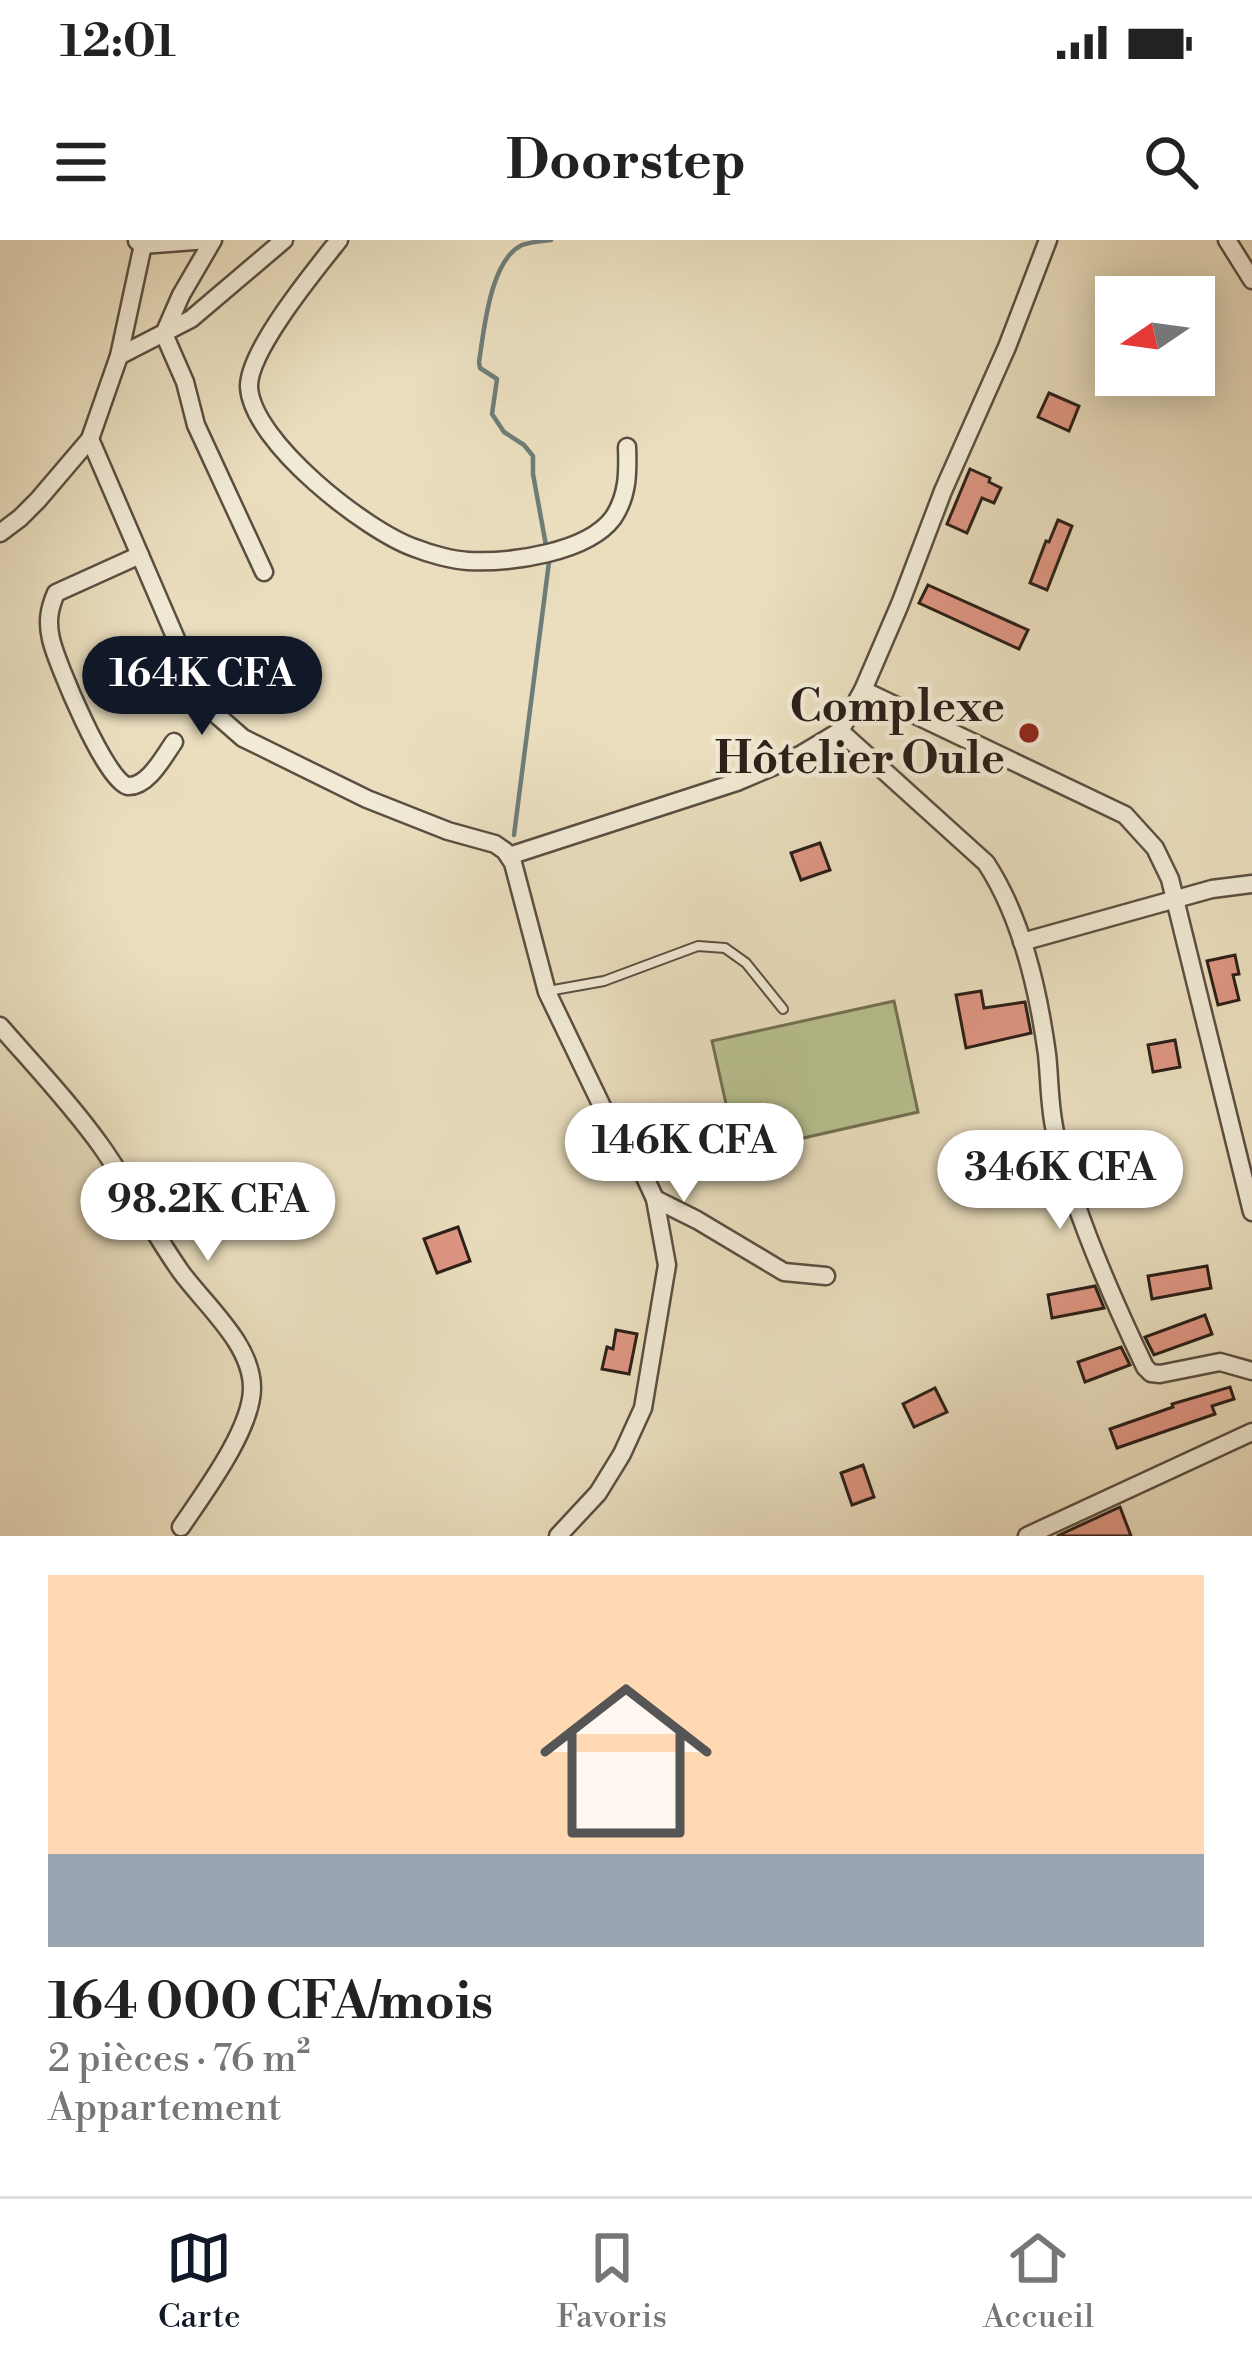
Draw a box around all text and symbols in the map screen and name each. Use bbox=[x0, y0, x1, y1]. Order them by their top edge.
text: 12:01 bbox=[60, 14, 176, 71]
text: Doorstep bbox=[506, 128, 746, 196]
icon: menu bbox=[48, 129, 114, 195]
icon: search bbox=[1138, 129, 1204, 195]
north arrow bbox=[1095, 276, 1215, 396]
map controls bbox=[1095, 276, 1215, 396]
pin: 164K CFA bbox=[78, 636, 326, 738]
text: 164K CFA bbox=[109, 650, 295, 699]
place label: Complexe Hôtelier Oule bbox=[715, 679, 1005, 788]
marker: Complexe Hôtelier Oule bbox=[1016, 720, 1042, 746]
pin: 146K CFA bbox=[560, 1103, 808, 1205]
text: 146K CFA bbox=[592, 1117, 776, 1166]
pin: 346K CFA bbox=[936, 1130, 1184, 1232]
text: 346K CFA bbox=[964, 1144, 1156, 1193]
pin: 98.2K CFA bbox=[71, 1162, 345, 1264]
text: 98.2K CFA bbox=[107, 1176, 309, 1225]
icon: home bbox=[518, 1653, 734, 1869]
text: 164 000 CFA/mois bbox=[48, 1971, 493, 2035]
text: 2 pièces · 76 m² bbox=[48, 2035, 310, 2084]
text: Appartement bbox=[48, 2084, 282, 2133]
tab: Carte bbox=[158, 2225, 241, 2338]
tab: Favoris bbox=[556, 2225, 667, 2338]
tab: Accueil bbox=[983, 2225, 1094, 2338]

